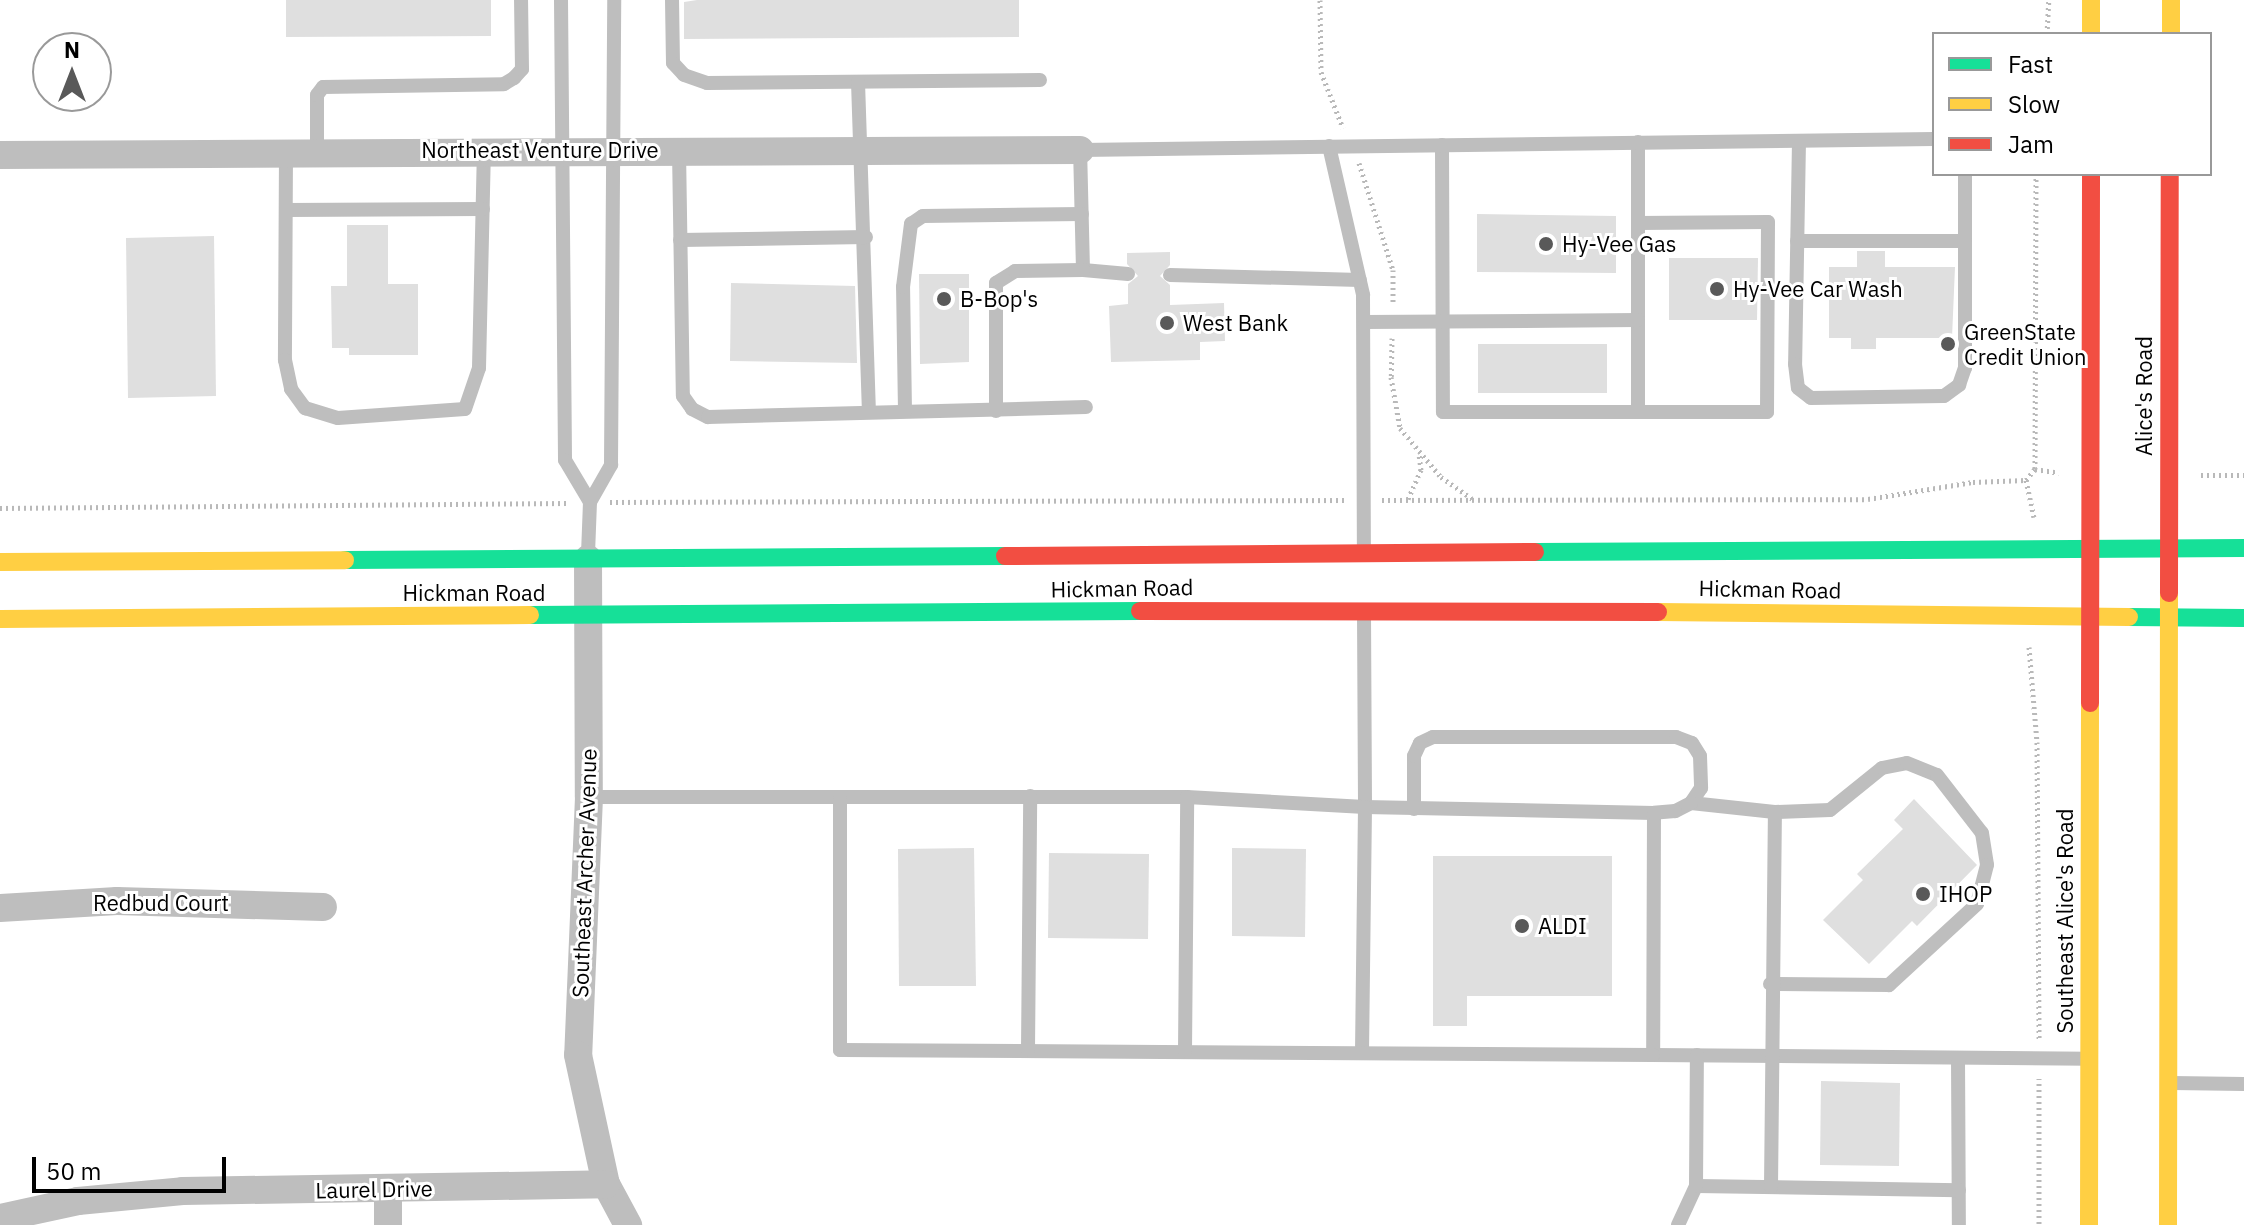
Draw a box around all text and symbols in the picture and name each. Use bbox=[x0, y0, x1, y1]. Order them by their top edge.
north arrow bbox=[32, 32, 112, 112]
legend bbox=[1932, 32, 2212, 176]
text: N bbox=[64, 35, 80, 64]
text: Fast bbox=[2008, 48, 2053, 80]
text: Slow bbox=[2008, 88, 2060, 120]
text: Jam bbox=[2008, 128, 2054, 160]
street label: Northeast Venture Drive bbox=[421, 137, 659, 163]
place label: Hy-Vee Gas bbox=[1562, 231, 1676, 257]
marker: Hy-Vee Gas bbox=[1537, 235, 1555, 253]
place label: Hy-Vee Car Wash bbox=[1733, 276, 1903, 302]
marker: Hy-Vee Car Wash bbox=[1708, 280, 1726, 298]
place label: B-Bop's bbox=[960, 286, 1038, 312]
marker: B-Bop's bbox=[935, 290, 953, 308]
place label: West Bank bbox=[1183, 310, 1288, 336]
marker: West Bank bbox=[1158, 314, 1176, 332]
place label: GreenState Credit Union bbox=[1964, 318, 2087, 370]
marker: GreenState Credit Union bbox=[1939, 335, 1957, 353]
street label: Alice's Road bbox=[2131, 336, 2157, 456]
street label: Hickman Road bbox=[1050, 574, 1194, 602]
street label: Hickman Road bbox=[1698, 575, 1842, 603]
street label: Hickman Road bbox=[403, 580, 545, 606]
street label: Southeast Archer Avenue bbox=[566, 748, 602, 998]
street label: Southeast Alice's Road bbox=[2052, 808, 2078, 1034]
place label: IHOP bbox=[1939, 881, 1992, 907]
marker: IHOP bbox=[1914, 885, 1932, 903]
street label: Redbud Court bbox=[93, 890, 229, 916]
place label: ALDI bbox=[1538, 913, 1587, 939]
marker: ALDI bbox=[1513, 917, 1531, 935]
scale bar bbox=[36, 1141, 230, 1191]
text: 50 m bbox=[46, 1155, 101, 1187]
street label: Laurel Drive bbox=[315, 1175, 433, 1203]

